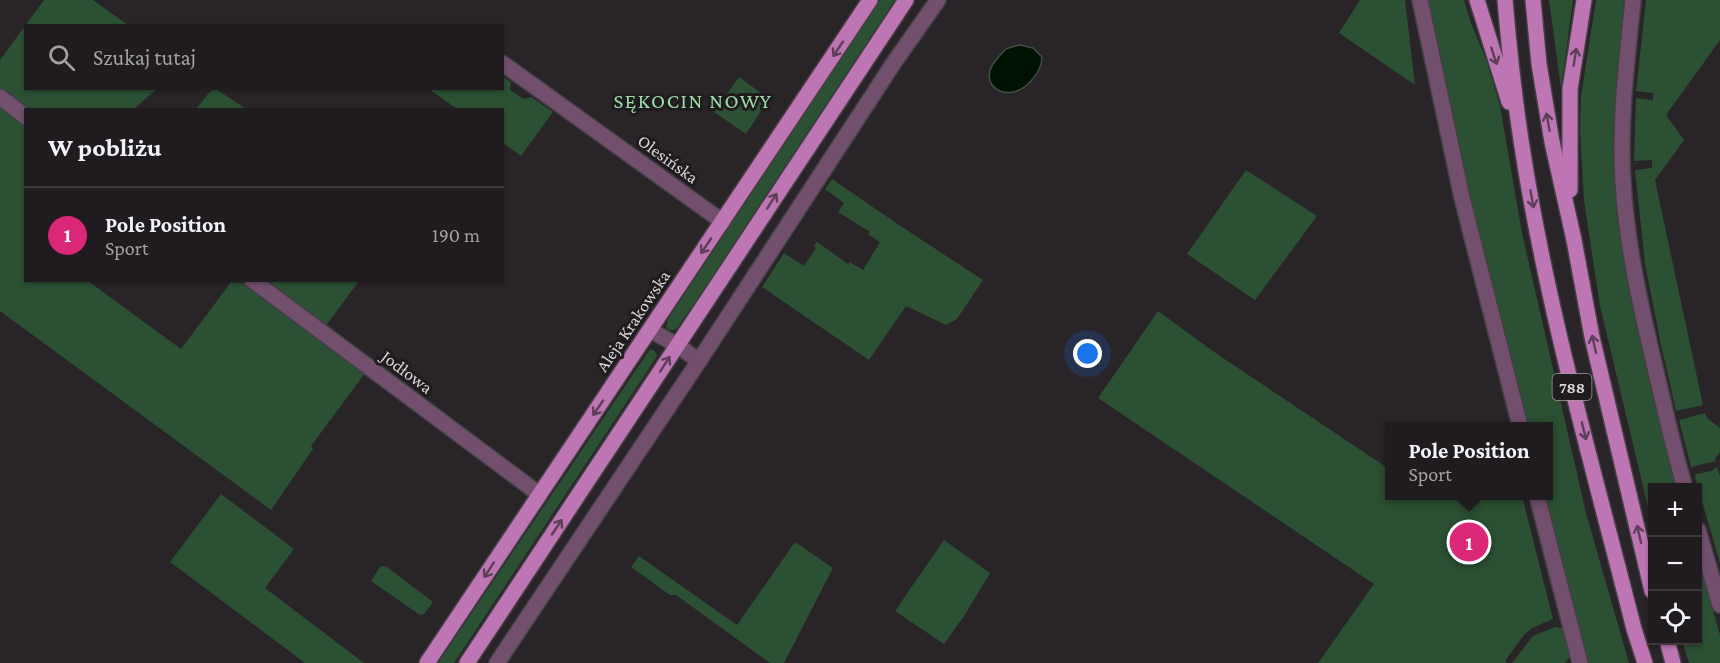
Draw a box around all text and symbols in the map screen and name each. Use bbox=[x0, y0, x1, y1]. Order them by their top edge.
search box bbox=[24, 24, 504, 90]
one-way arrow bbox=[832, 40, 844, 56]
icon: search bbox=[45, 41, 78, 74]
text: Szukaj tutaj bbox=[93, 45, 196, 70]
one-way arrow bbox=[1490, 46, 1501, 65]
one-way arrow bbox=[1570, 47, 1581, 67]
district label: SĘKOCIN NOWY bbox=[614, 89, 772, 113]
one-way arrow bbox=[1543, 112, 1554, 132]
street label: Olesińska bbox=[634, 130, 702, 188]
text: W pobliżu bbox=[48, 133, 162, 162]
one-way arrow bbox=[1527, 189, 1538, 209]
one-way arrow bbox=[766, 193, 779, 210]
text: Pole Position bbox=[105, 212, 226, 237]
text: 1 bbox=[64, 224, 71, 246]
text: 190 m bbox=[432, 224, 480, 246]
text: Sport bbox=[105, 237, 149, 259]
one-way arrow bbox=[700, 237, 712, 254]
street label: Aleja Krakowska bbox=[592, 266, 675, 376]
one-way arrow bbox=[1587, 335, 1599, 354]
your location bbox=[1073, 339, 1102, 368]
street label: Jodłowa bbox=[376, 345, 437, 398]
one-way arrow bbox=[659, 356, 671, 373]
road number: 788 bbox=[1552, 374, 1592, 400]
one-way arrow bbox=[591, 399, 604, 416]
one-way arrow bbox=[1578, 421, 1590, 440]
popup bbox=[1385, 422, 1553, 500]
text: Pole Position bbox=[1408, 438, 1530, 463]
text: Sport bbox=[1408, 463, 1452, 485]
map controls bbox=[1648, 483, 1702, 645]
button: + bbox=[1648, 483, 1702, 537]
one-way arrow bbox=[551, 519, 563, 535]
pin: 1 bbox=[1450, 520, 1488, 564]
one-way arrow bbox=[1633, 525, 1644, 544]
button: − bbox=[1648, 537, 1702, 591]
one-way arrow bbox=[483, 561, 495, 578]
button: locate bbox=[1648, 591, 1702, 645]

